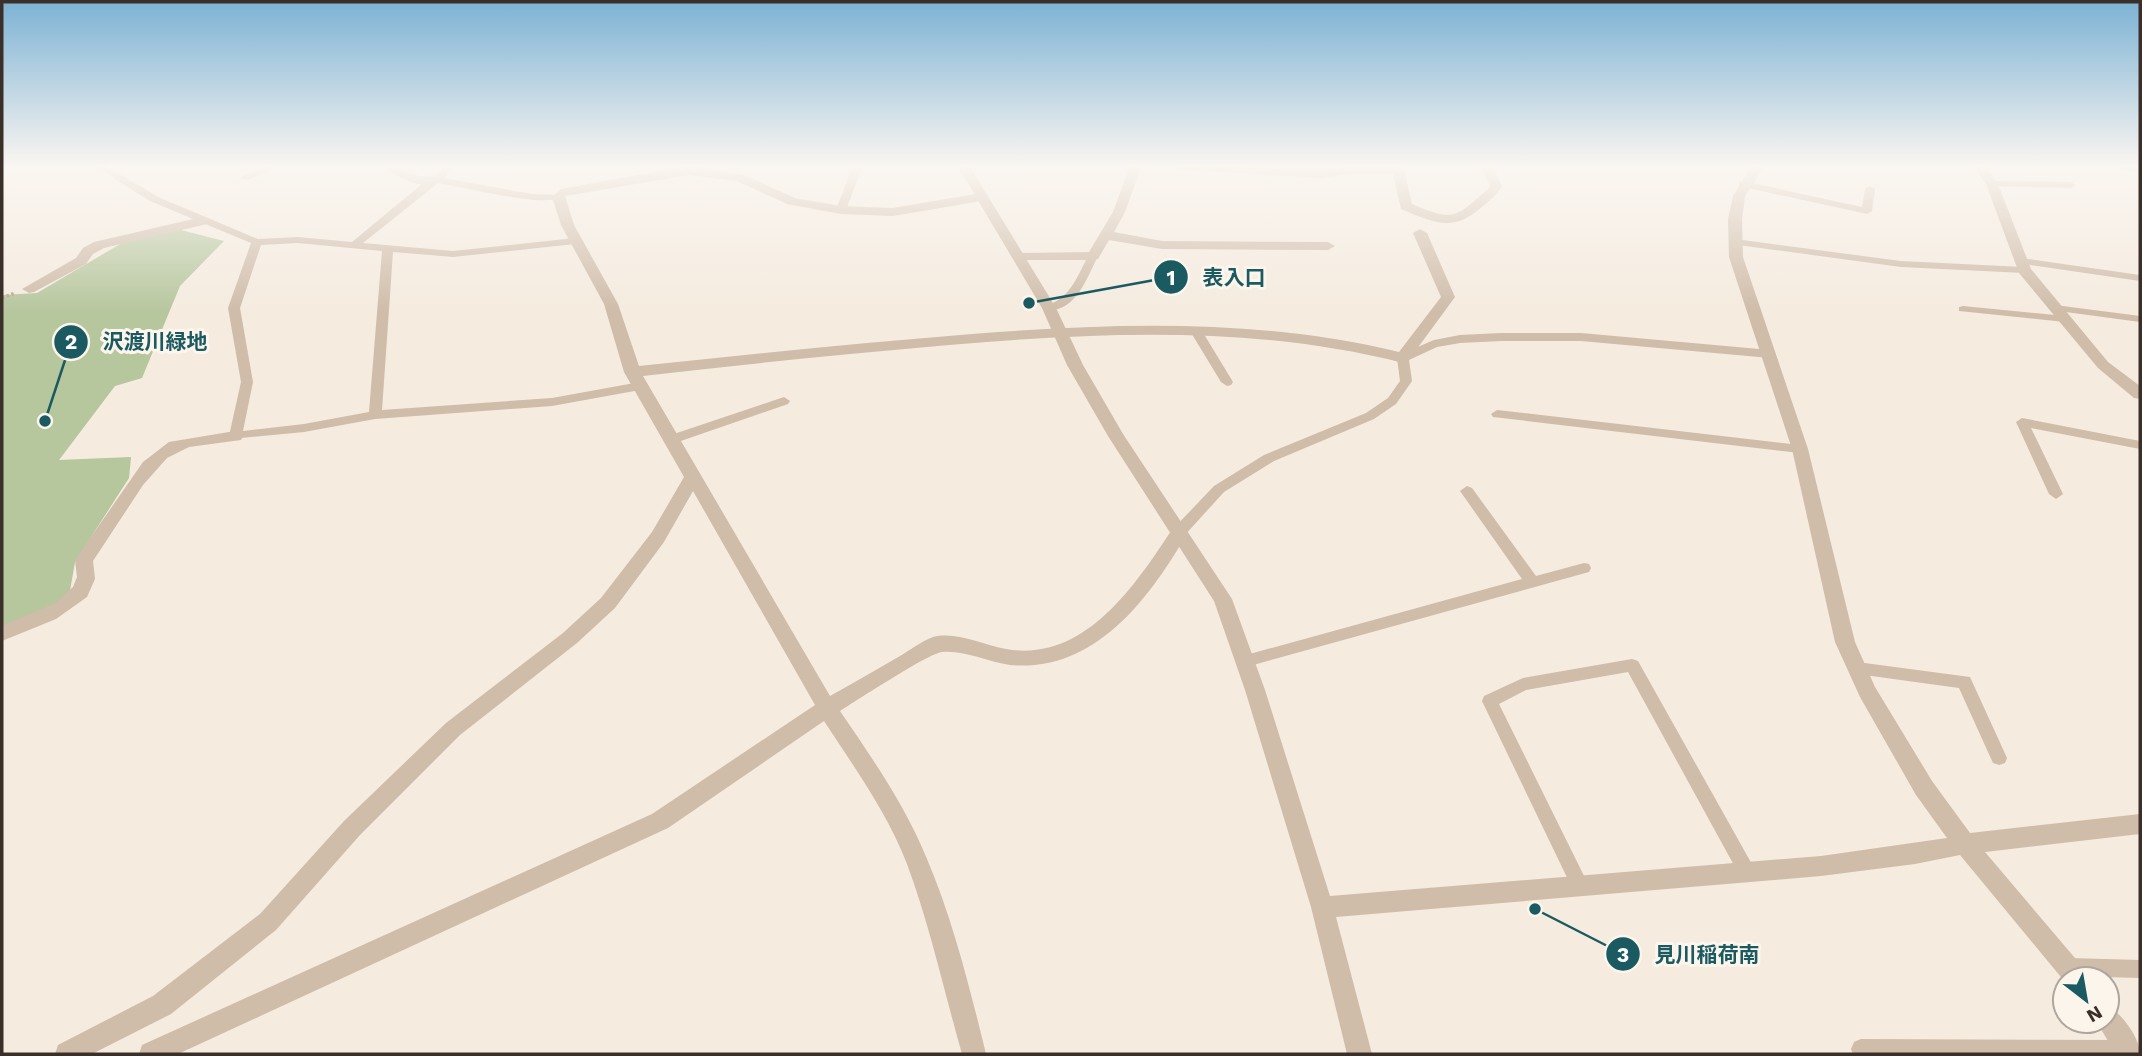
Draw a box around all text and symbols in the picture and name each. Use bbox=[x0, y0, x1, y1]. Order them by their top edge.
callout: 表入口 bbox=[1154, 256, 1280, 298]
text: 1 bbox=[1166, 265, 1176, 290]
text: 表入口 bbox=[1203, 265, 1266, 290]
callout: 沢渡川緑地 bbox=[54, 321, 222, 363]
text: 2 bbox=[65, 329, 77, 354]
text: 沢渡川緑地 bbox=[103, 329, 208, 354]
callout: 見川稲荷南 bbox=[1605, 933, 1773, 975]
text: 3 bbox=[1617, 942, 1629, 967]
text: 見川稲荷南 bbox=[1655, 942, 1760, 967]
north arrow bbox=[2051, 965, 2121, 1035]
text: N bbox=[2083, 1001, 2106, 1028]

